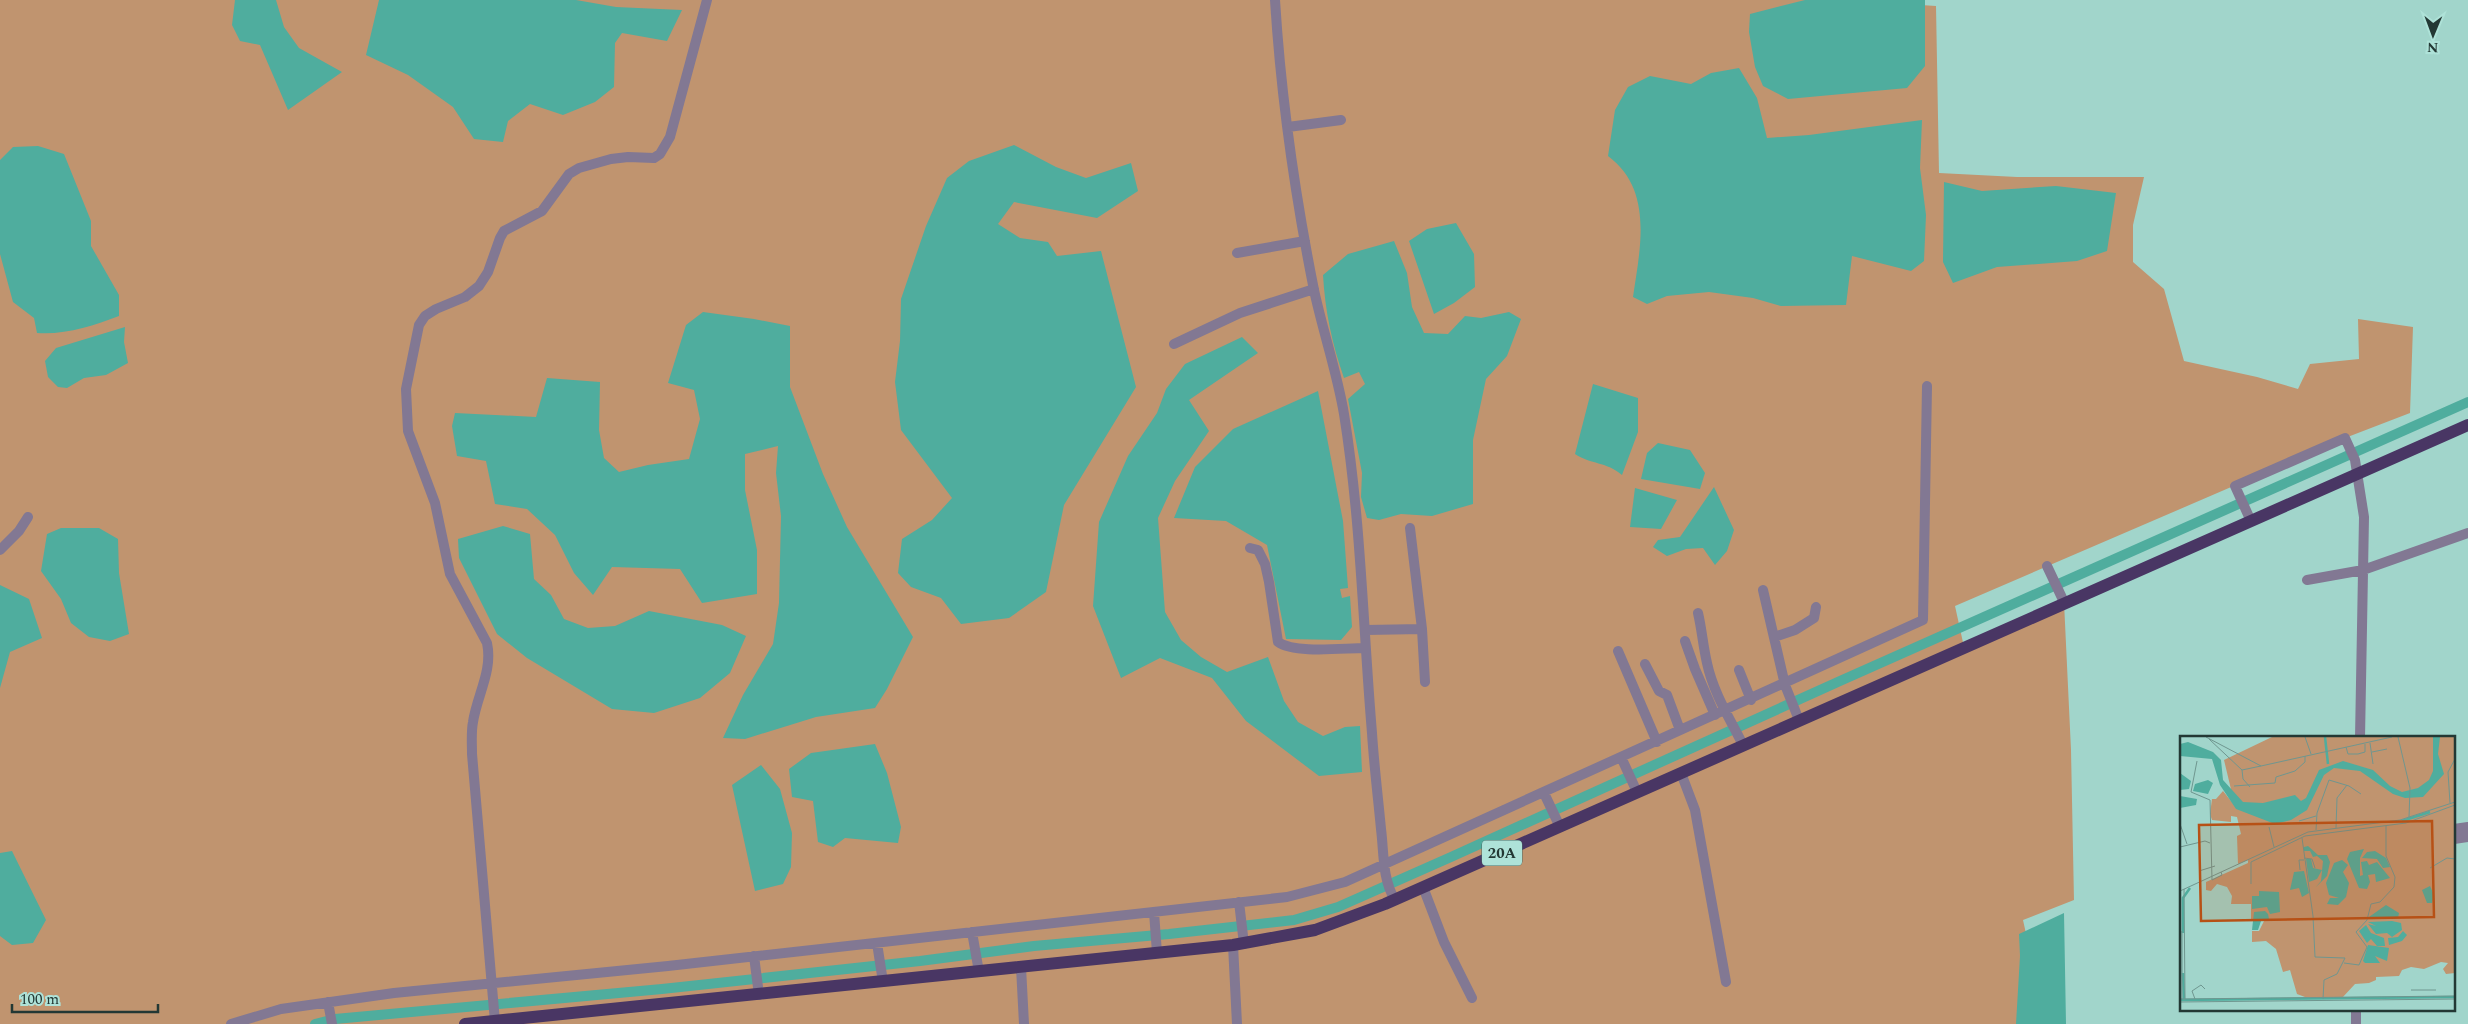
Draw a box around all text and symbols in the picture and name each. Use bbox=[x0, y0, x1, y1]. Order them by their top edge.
north arrow bbox=[2408, 10, 2458, 60]
text: N bbox=[2427, 37, 2439, 58]
inset map bbox=[2180, 736, 2456, 1012]
road number: 20A bbox=[1482, 840, 1522, 866]
scale bar bbox=[12, 982, 159, 1014]
text: 100 m bbox=[20, 988, 59, 1011]

